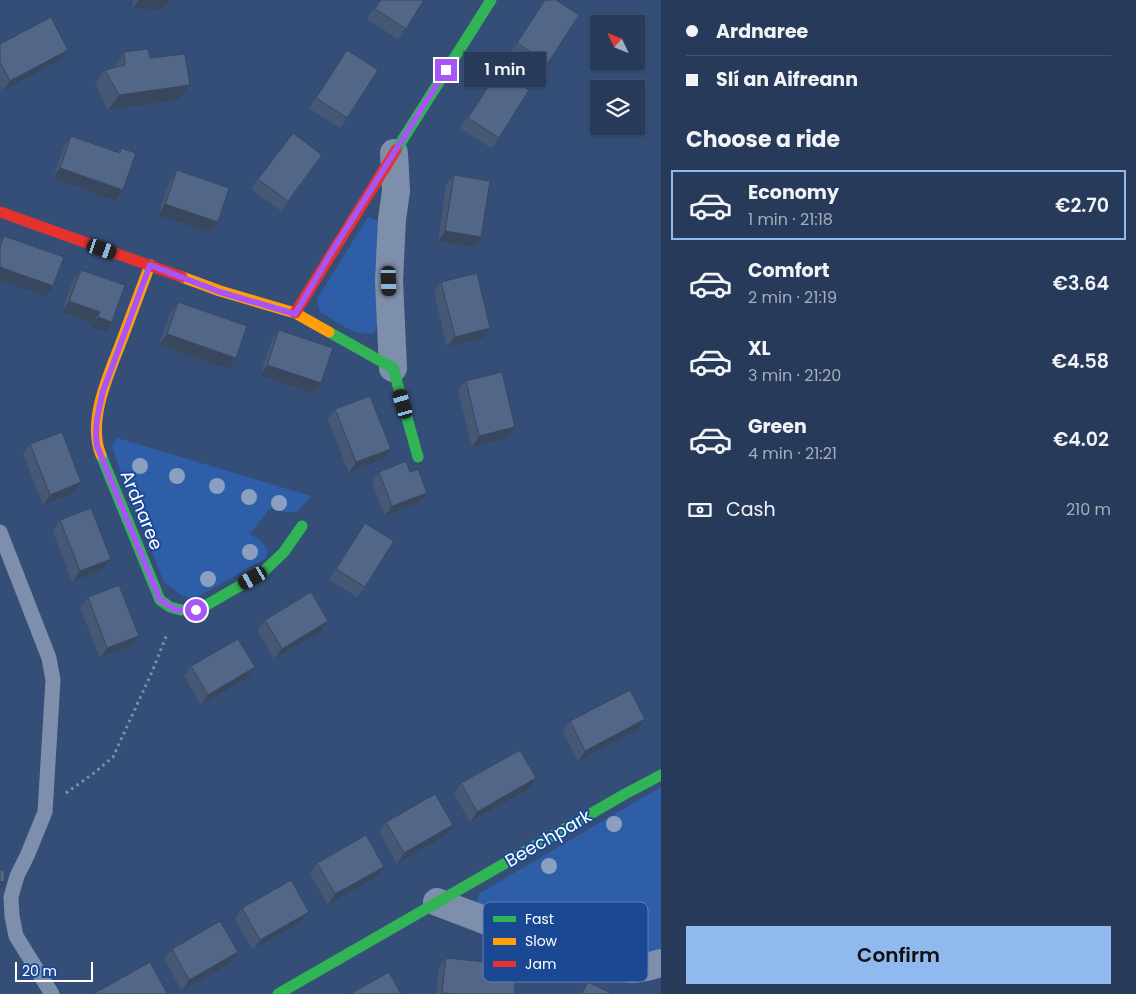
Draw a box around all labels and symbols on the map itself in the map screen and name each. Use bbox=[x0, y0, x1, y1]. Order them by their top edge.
north arrow bbox=[590, 15, 645, 70]
callout: 1 min bbox=[464, 52, 546, 88]
route end bbox=[435, 59, 457, 81]
car bbox=[85, 237, 118, 261]
car bbox=[380, 266, 397, 296]
car bbox=[391, 388, 414, 420]
street label: Ardnaree bbox=[115, 466, 169, 554]
car bbox=[236, 564, 269, 592]
route start bbox=[185, 599, 207, 621]
street label: Beechpark bbox=[500, 803, 597, 873]
legend bbox=[483, 902, 648, 982]
text: Fast bbox=[525, 909, 554, 929]
text: Slow bbox=[525, 931, 558, 951]
text: Jam bbox=[525, 954, 556, 974]
scale bar bbox=[15, 959, 92, 982]

